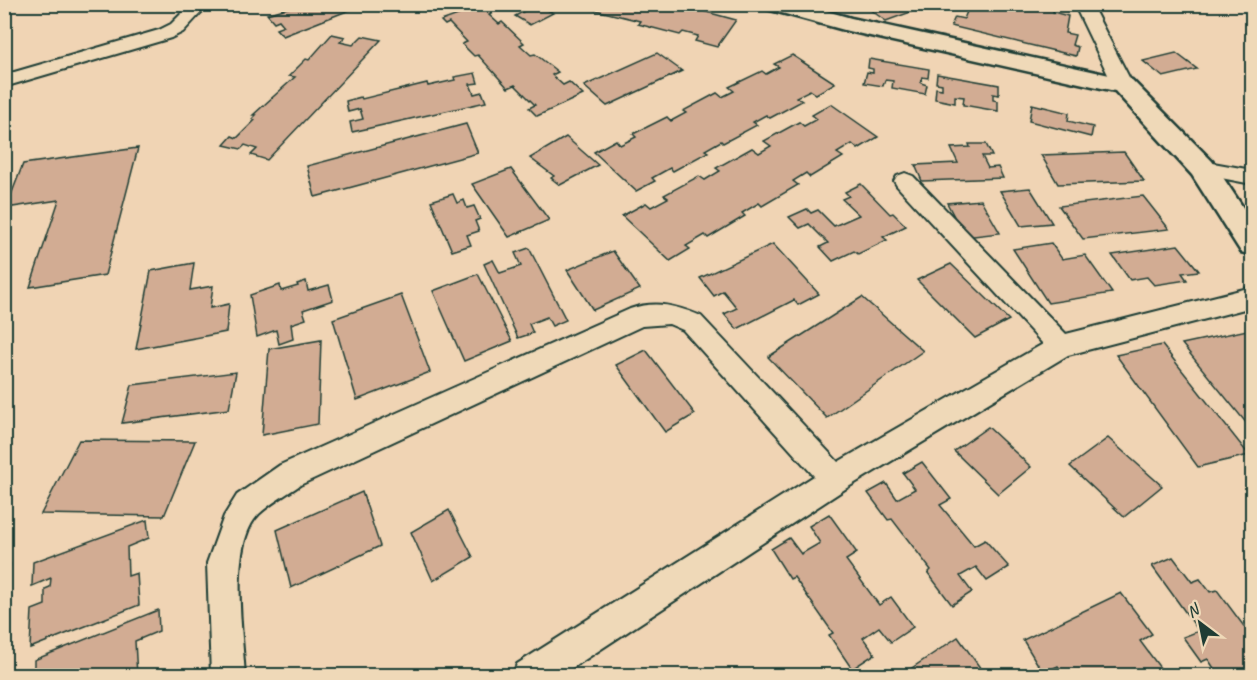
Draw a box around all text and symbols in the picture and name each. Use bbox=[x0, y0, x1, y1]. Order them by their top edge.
north arrow bbox=[1170, 593, 1230, 653]
text: N bbox=[1183, 598, 1205, 622]

